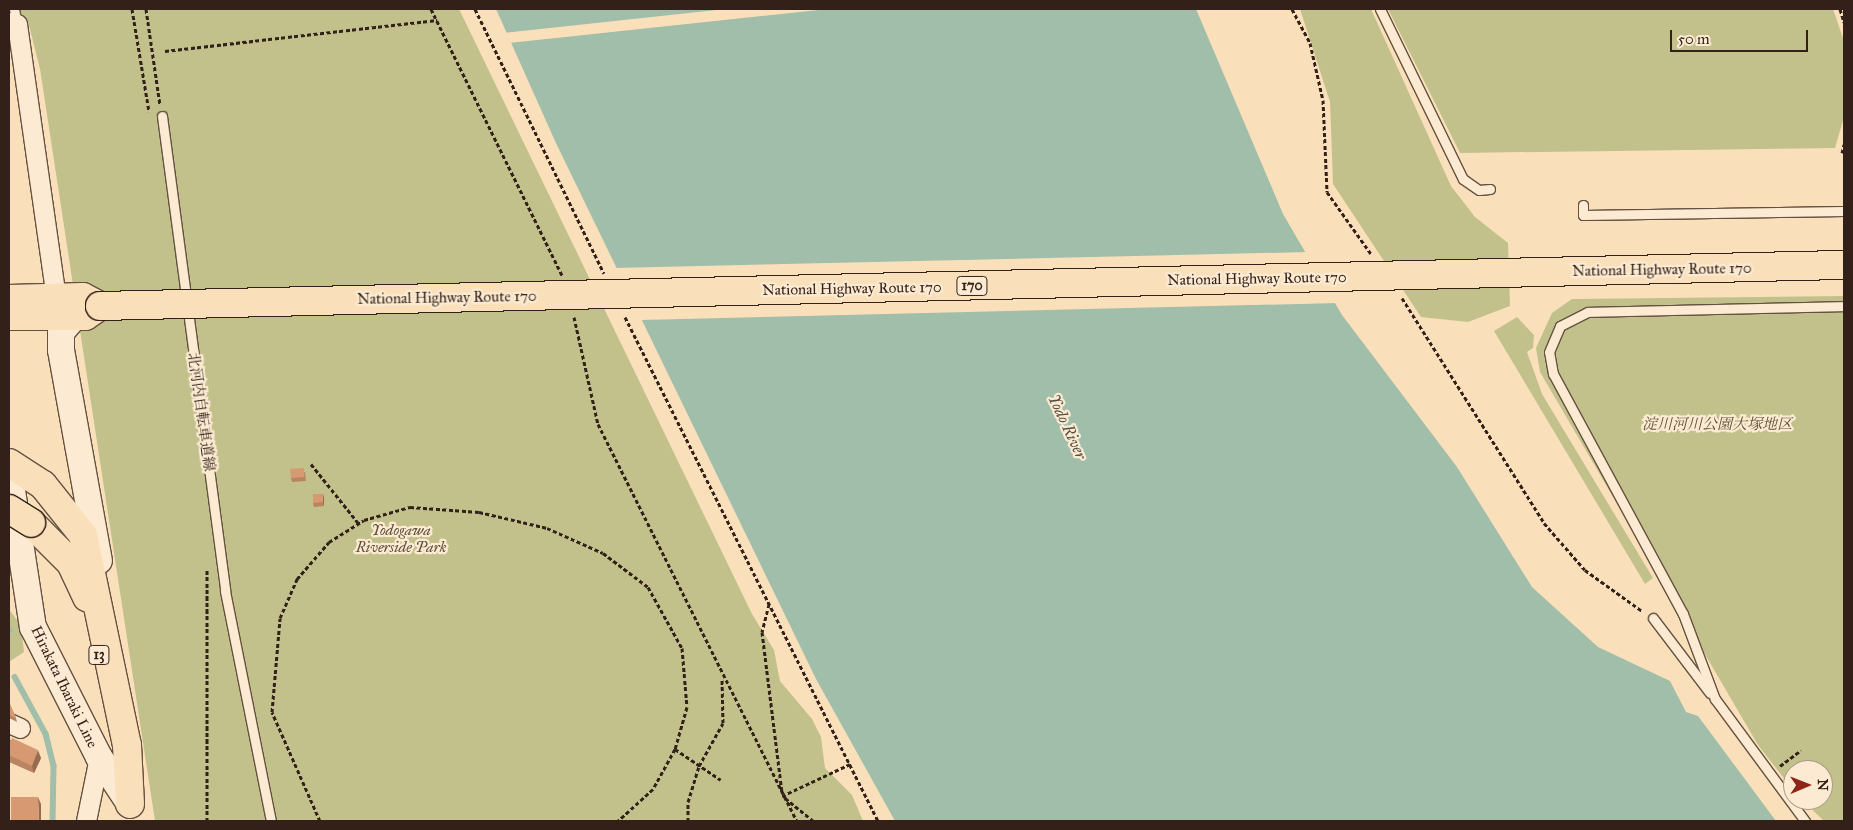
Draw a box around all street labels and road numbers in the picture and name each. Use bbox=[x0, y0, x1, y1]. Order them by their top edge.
street label: National Highway Route 170 bbox=[1572, 259, 1752, 281]
street label: National Highway Route 170 bbox=[1167, 268, 1347, 290]
road number: 170 bbox=[956, 274, 988, 298]
street label: National Highway Route 170 bbox=[762, 278, 942, 300]
street label: National Highway Route 170 bbox=[357, 287, 537, 309]
street label: 北河内自転車道線 bbox=[184, 351, 218, 473]
street label: Hirakata Ibaraki Line bbox=[27, 623, 101, 751]
road number: 13 bbox=[88, 644, 110, 666]

